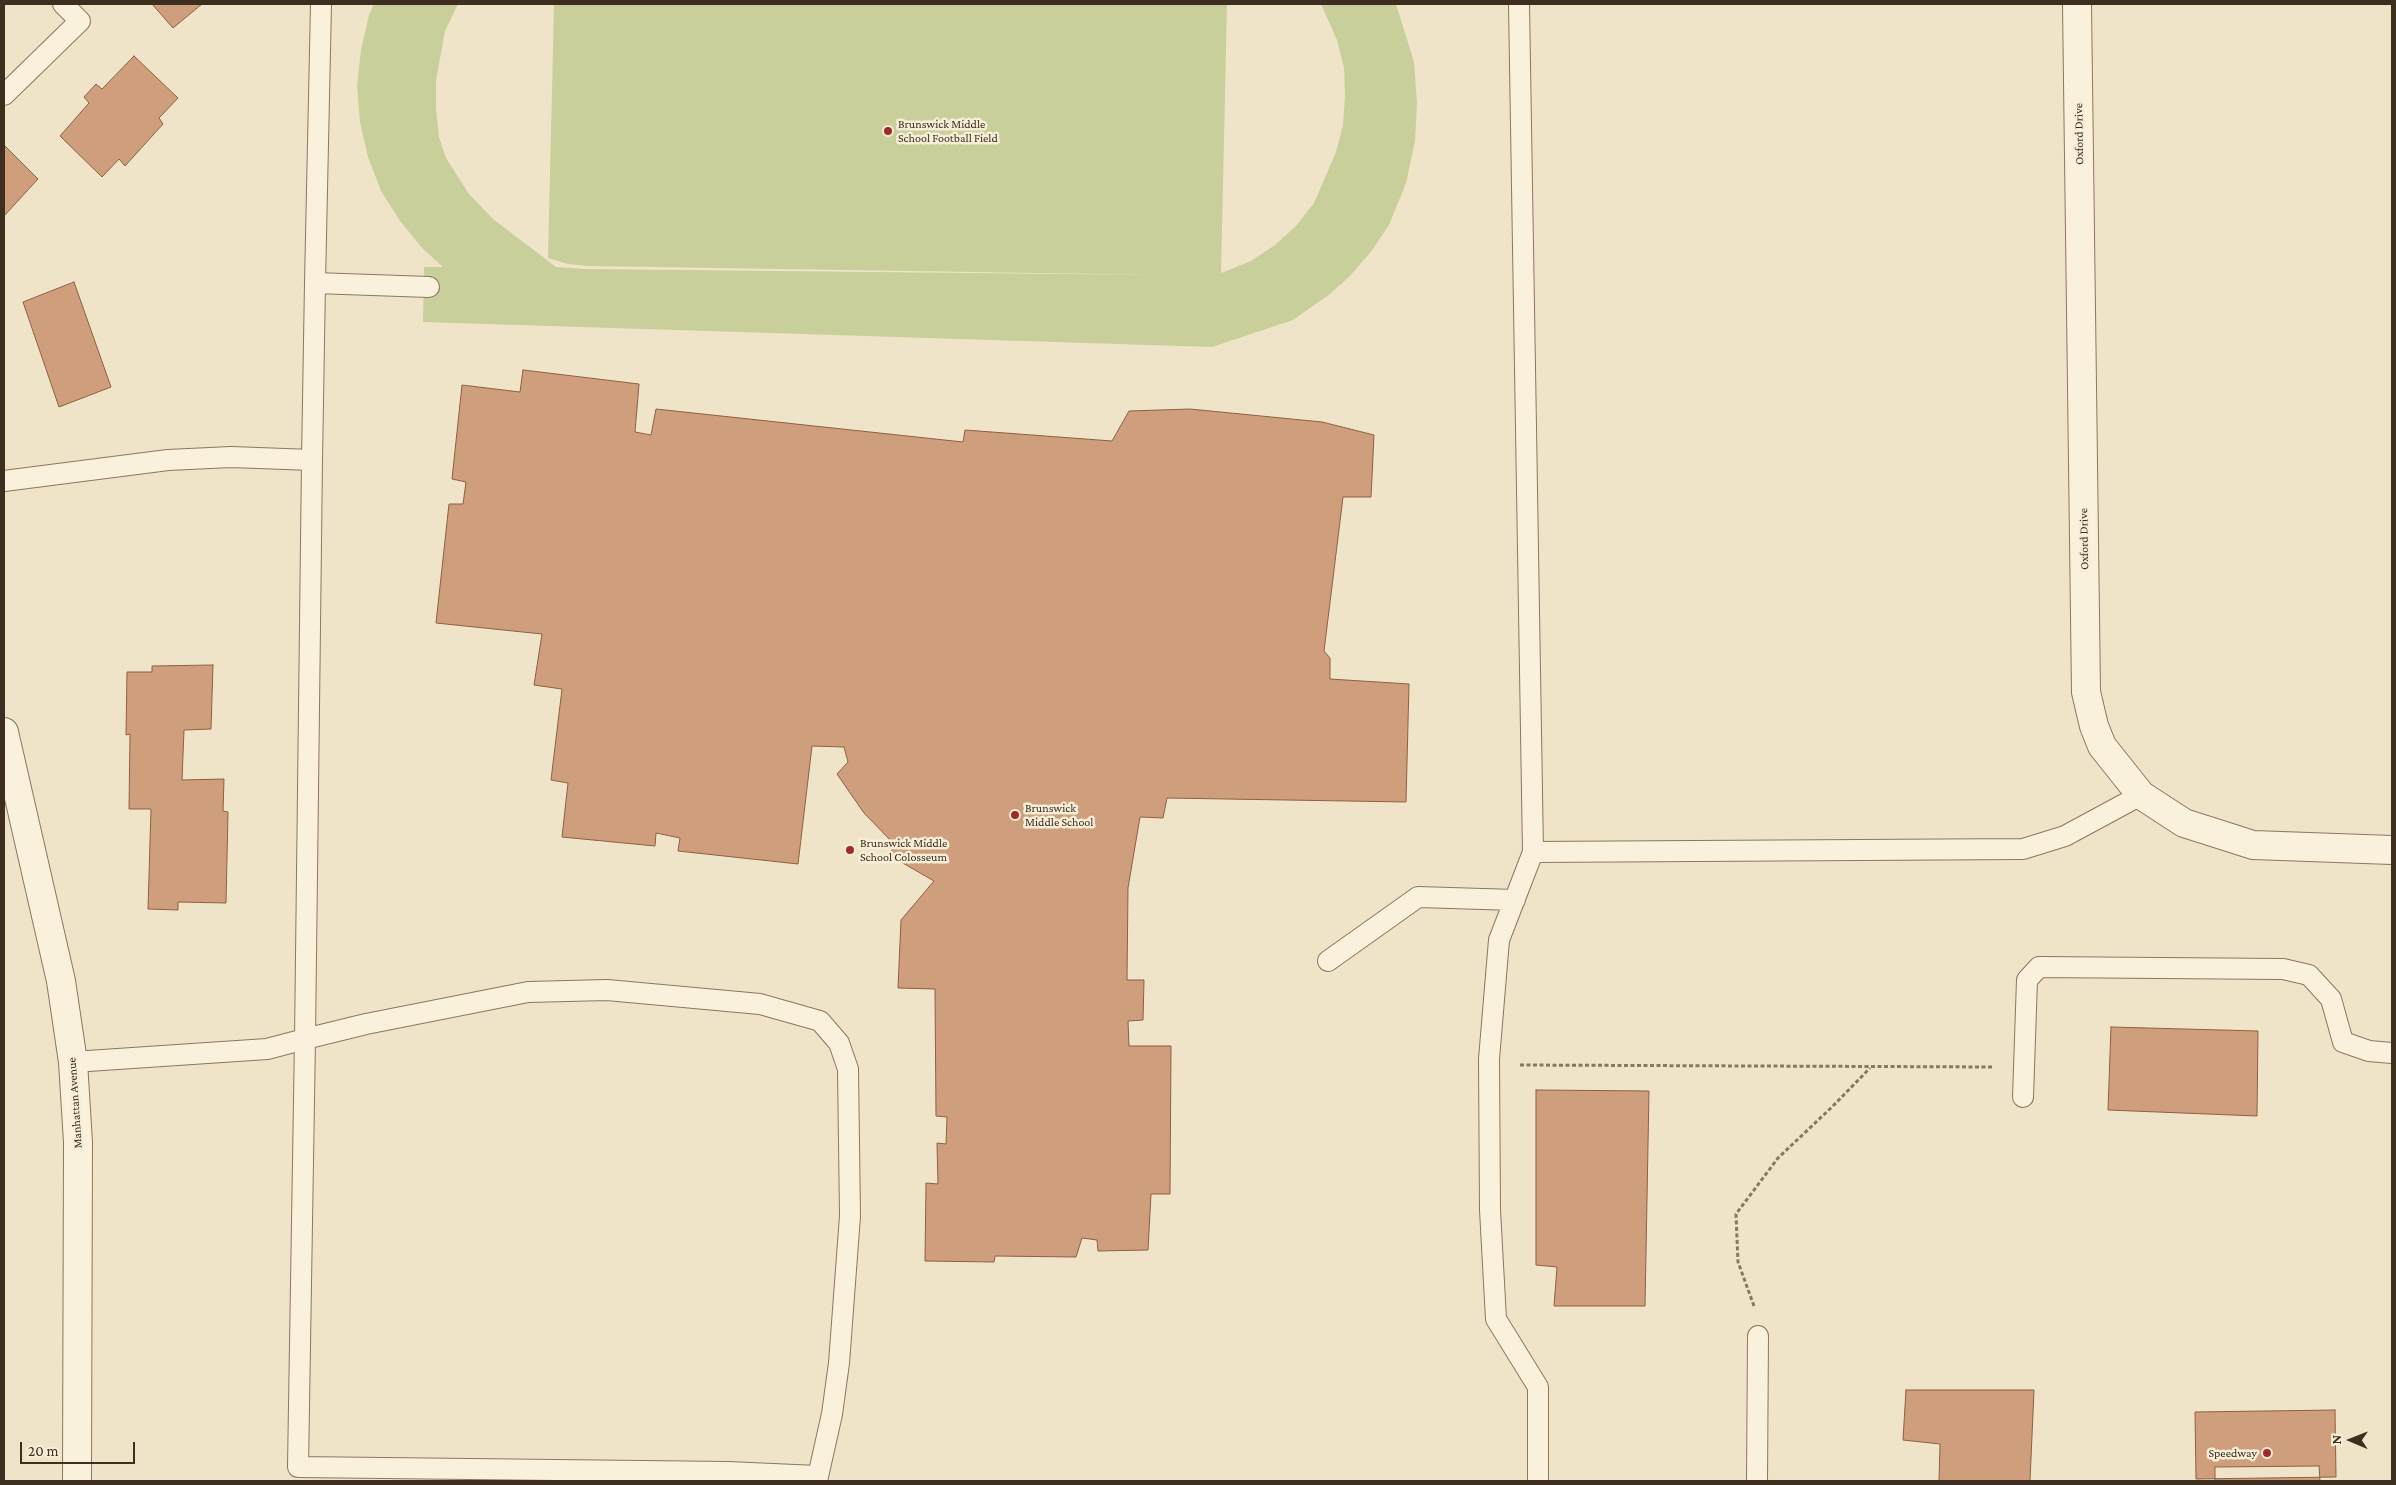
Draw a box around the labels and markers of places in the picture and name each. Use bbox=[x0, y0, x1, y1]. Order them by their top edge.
place label: Brunswick Middle School Football Field bbox=[898, 117, 998, 145]
marker: Brunswick Middle School Football Field bbox=[882, 125, 894, 137]
place label: Brunswick Middle School bbox=[1025, 801, 1093, 829]
marker: Brunswick Middle School bbox=[1009, 809, 1021, 821]
place label: Brunswick Middle School Colosseum bbox=[860, 836, 947, 864]
marker: Brunswick Middle School Colosseum bbox=[844, 844, 856, 856]
place label: Speedway bbox=[2208, 1446, 2257, 1460]
marker: Speedway bbox=[2261, 1447, 2273, 1459]

